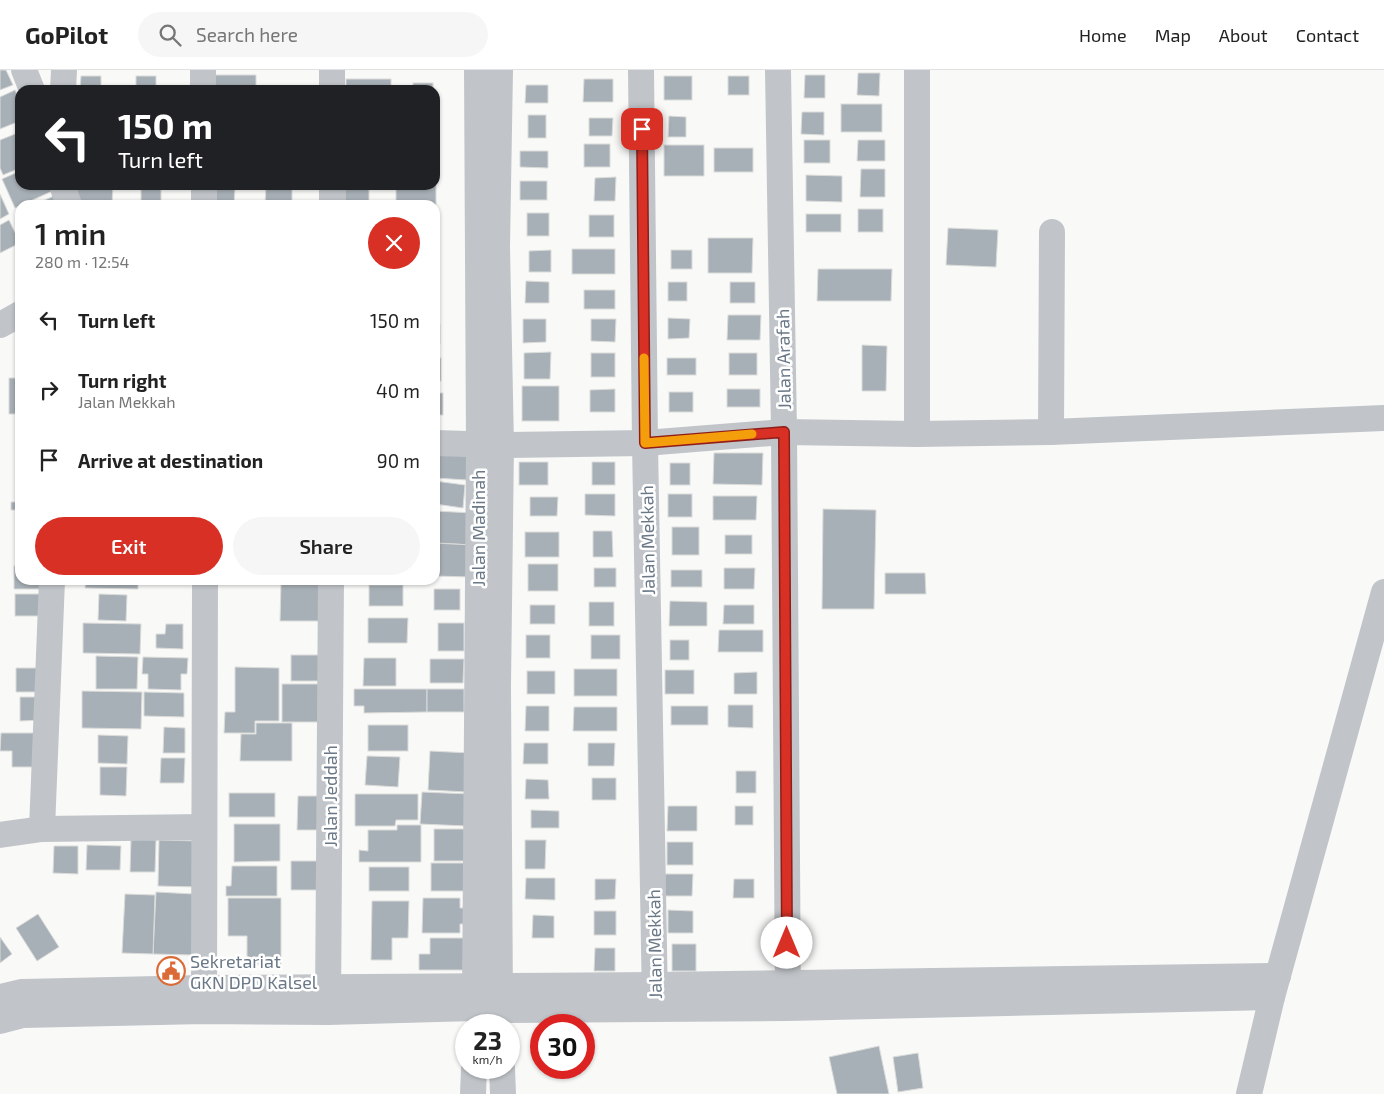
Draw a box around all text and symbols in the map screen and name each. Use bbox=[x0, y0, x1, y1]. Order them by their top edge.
search box bbox=[138, 12, 488, 57]
text: GoPilot bbox=[25, 20, 108, 49]
icon: search bbox=[156, 21, 184, 49]
text: Search here bbox=[196, 23, 298, 46]
text: Home bbox=[1079, 24, 1127, 46]
text: Map bbox=[1155, 24, 1191, 46]
text: About bbox=[1219, 24, 1268, 46]
text: Contact bbox=[1296, 24, 1359, 46]
text: 150 m bbox=[118, 104, 213, 146]
icon: left bbox=[35, 105, 100, 170]
pin bbox=[621, 108, 663, 150]
icon: arrive bbox=[628, 115, 656, 143]
text: Turn left bbox=[118, 146, 203, 172]
text: 1 min bbox=[35, 215, 106, 251]
button: close bbox=[368, 217, 420, 269]
text: 280 m · 12:54 bbox=[35, 252, 129, 271]
icon: left bbox=[35, 306, 63, 334]
street label: Jalan Arafah bbox=[771, 308, 795, 410]
text: Turn left bbox=[78, 309, 155, 332]
text: 150 m bbox=[370, 309, 420, 332]
text: Turn right bbox=[78, 369, 166, 392]
icon: right bbox=[35, 376, 63, 404]
text: 40 m bbox=[376, 379, 420, 402]
text: Jalan Mekkah bbox=[78, 392, 176, 411]
icon: arrive bbox=[35, 446, 63, 474]
text: Arrive at destination bbox=[78, 449, 263, 472]
text: 90 m bbox=[377, 449, 420, 472]
street label: Jalan Madinah bbox=[467, 470, 489, 586]
street label: Jalan Mekkah bbox=[635, 485, 659, 595]
button: Exit bbox=[35, 517, 223, 575]
button: Share bbox=[233, 517, 420, 575]
street label: Jalan Jeddah bbox=[319, 745, 341, 847]
street label: Jalan Mekkah bbox=[642, 889, 666, 999]
position arrow bbox=[760, 916, 812, 968]
place label: Sekretariat GKN DPD Kalsel bbox=[190, 950, 318, 993]
public building icon: Sekretariat GKN DPD Kalsel bbox=[156, 956, 186, 986]
speed limit sign: 30 bbox=[530, 1014, 595, 1079]
text: 23 bbox=[473, 1025, 502, 1055]
text: km/h bbox=[473, 1052, 502, 1066]

